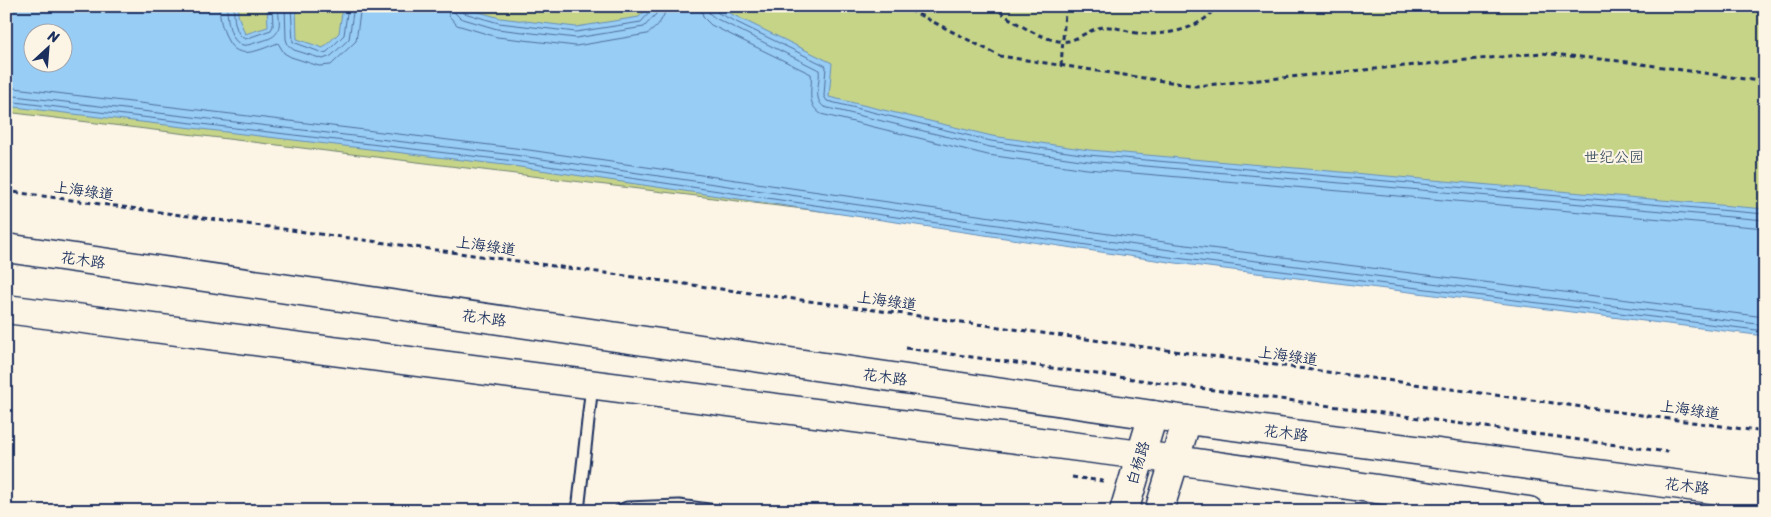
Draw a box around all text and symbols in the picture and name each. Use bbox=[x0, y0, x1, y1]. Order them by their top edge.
north arrow bbox=[22, 22, 72, 72]
text: N bbox=[43, 23, 64, 50]
park label: 世纪公园 bbox=[1584, 144, 1644, 170]
street label: 上海绿道 bbox=[52, 174, 116, 208]
street label: 上海绿道 bbox=[454, 229, 518, 263]
street label: 花木路 bbox=[59, 244, 107, 276]
street label: 上海绿道 bbox=[855, 284, 919, 318]
street label: 花木路 bbox=[460, 302, 508, 334]
street label: 上海绿道 bbox=[1256, 339, 1320, 373]
street label: 花木路 bbox=[861, 361, 909, 393]
street label: 上海绿道 bbox=[1658, 393, 1722, 427]
street label: 花木路 bbox=[1262, 417, 1310, 449]
street label: 白杨路 bbox=[1119, 438, 1157, 488]
street label: 花木路 bbox=[1663, 470, 1711, 502]

